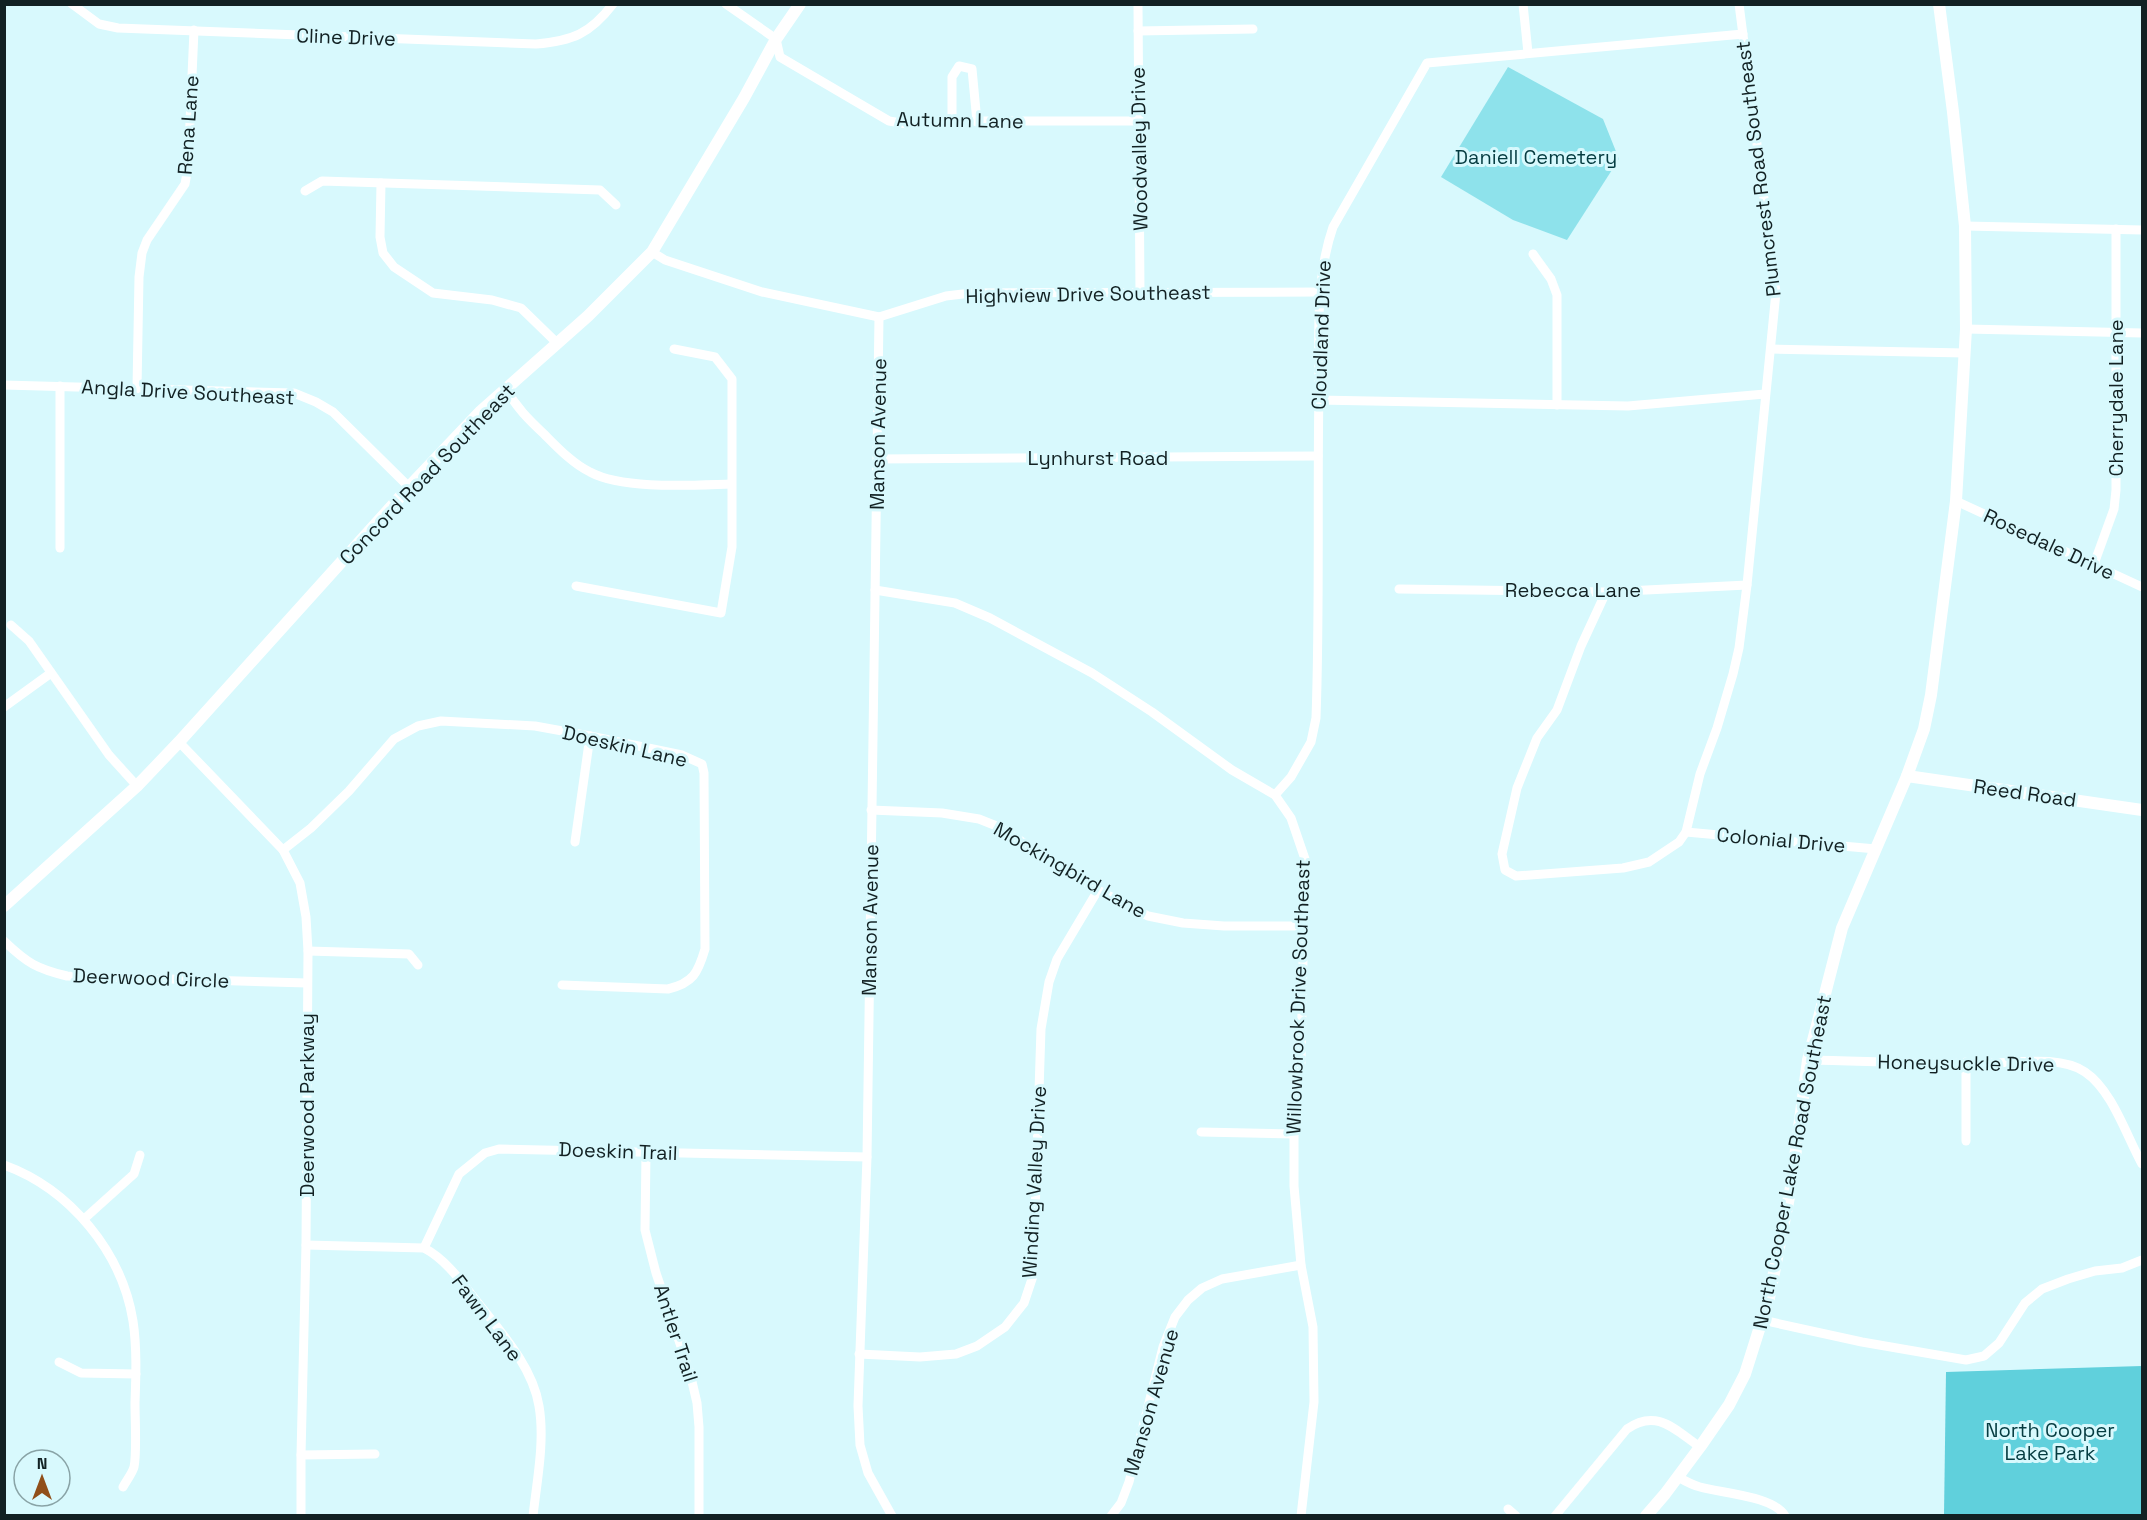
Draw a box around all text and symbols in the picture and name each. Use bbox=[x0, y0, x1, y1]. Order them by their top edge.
street label: Cline Drive bbox=[296, 22, 396, 52]
street label: Plumcrest Road Southeast bbox=[1729, 40, 1787, 298]
street label: Woodvalley Drive bbox=[1125, 67, 1153, 231]
street label: Rena Lane bbox=[172, 74, 204, 176]
street label: Autumn Lane bbox=[896, 106, 1024, 134]
park label: Daniell Cemetery bbox=[1455, 144, 1617, 170]
street label: Cloudland Drive bbox=[1305, 260, 1337, 410]
street label: Highview Drive Southeast bbox=[965, 279, 1211, 309]
street label: Cherrydale Lane bbox=[2103, 319, 2129, 477]
street label: Manson Avenue bbox=[864, 358, 892, 510]
street label: Angla Drive Southeast bbox=[81, 373, 295, 411]
street label: Concord Road Southeast bbox=[333, 378, 521, 570]
street label: Lynhurst Road bbox=[1028, 445, 1168, 471]
street label: Rosedale Drive bbox=[1979, 502, 2119, 586]
street label: Rebecca Lane bbox=[1505, 577, 1641, 603]
street label: Doeskin Lane bbox=[560, 719, 690, 773]
street label: Reed Road bbox=[1972, 773, 2078, 813]
street label: Mockingbird Lane bbox=[989, 816, 1151, 924]
street label: Colonial Drive bbox=[1716, 821, 1846, 859]
street label: Manson Avenue bbox=[856, 844, 884, 996]
street label: Willowbrook Drive Southeast bbox=[1280, 859, 1316, 1135]
street label: Deerwood Circle bbox=[72, 962, 230, 994]
street label: North Cooper Lake Road Southeast bbox=[1747, 993, 1837, 1331]
street label: Deerwood Parkway bbox=[294, 1013, 320, 1197]
street label: Honeysuckle Drive bbox=[1877, 1048, 2055, 1078]
street label: Winding Valley Drive bbox=[1016, 1085, 1052, 1279]
street label: Doeskin Trail bbox=[558, 1136, 678, 1166]
street label: Fawn Lane bbox=[446, 1269, 528, 1367]
street label: Antler Trail bbox=[648, 1281, 704, 1385]
street label: Manson Avenue bbox=[1118, 1325, 1184, 1479]
park label: North Cooper Lake Park bbox=[1985, 1417, 2115, 1466]
north arrow bbox=[12, 1448, 72, 1508]
text: N bbox=[37, 1453, 47, 1474]

